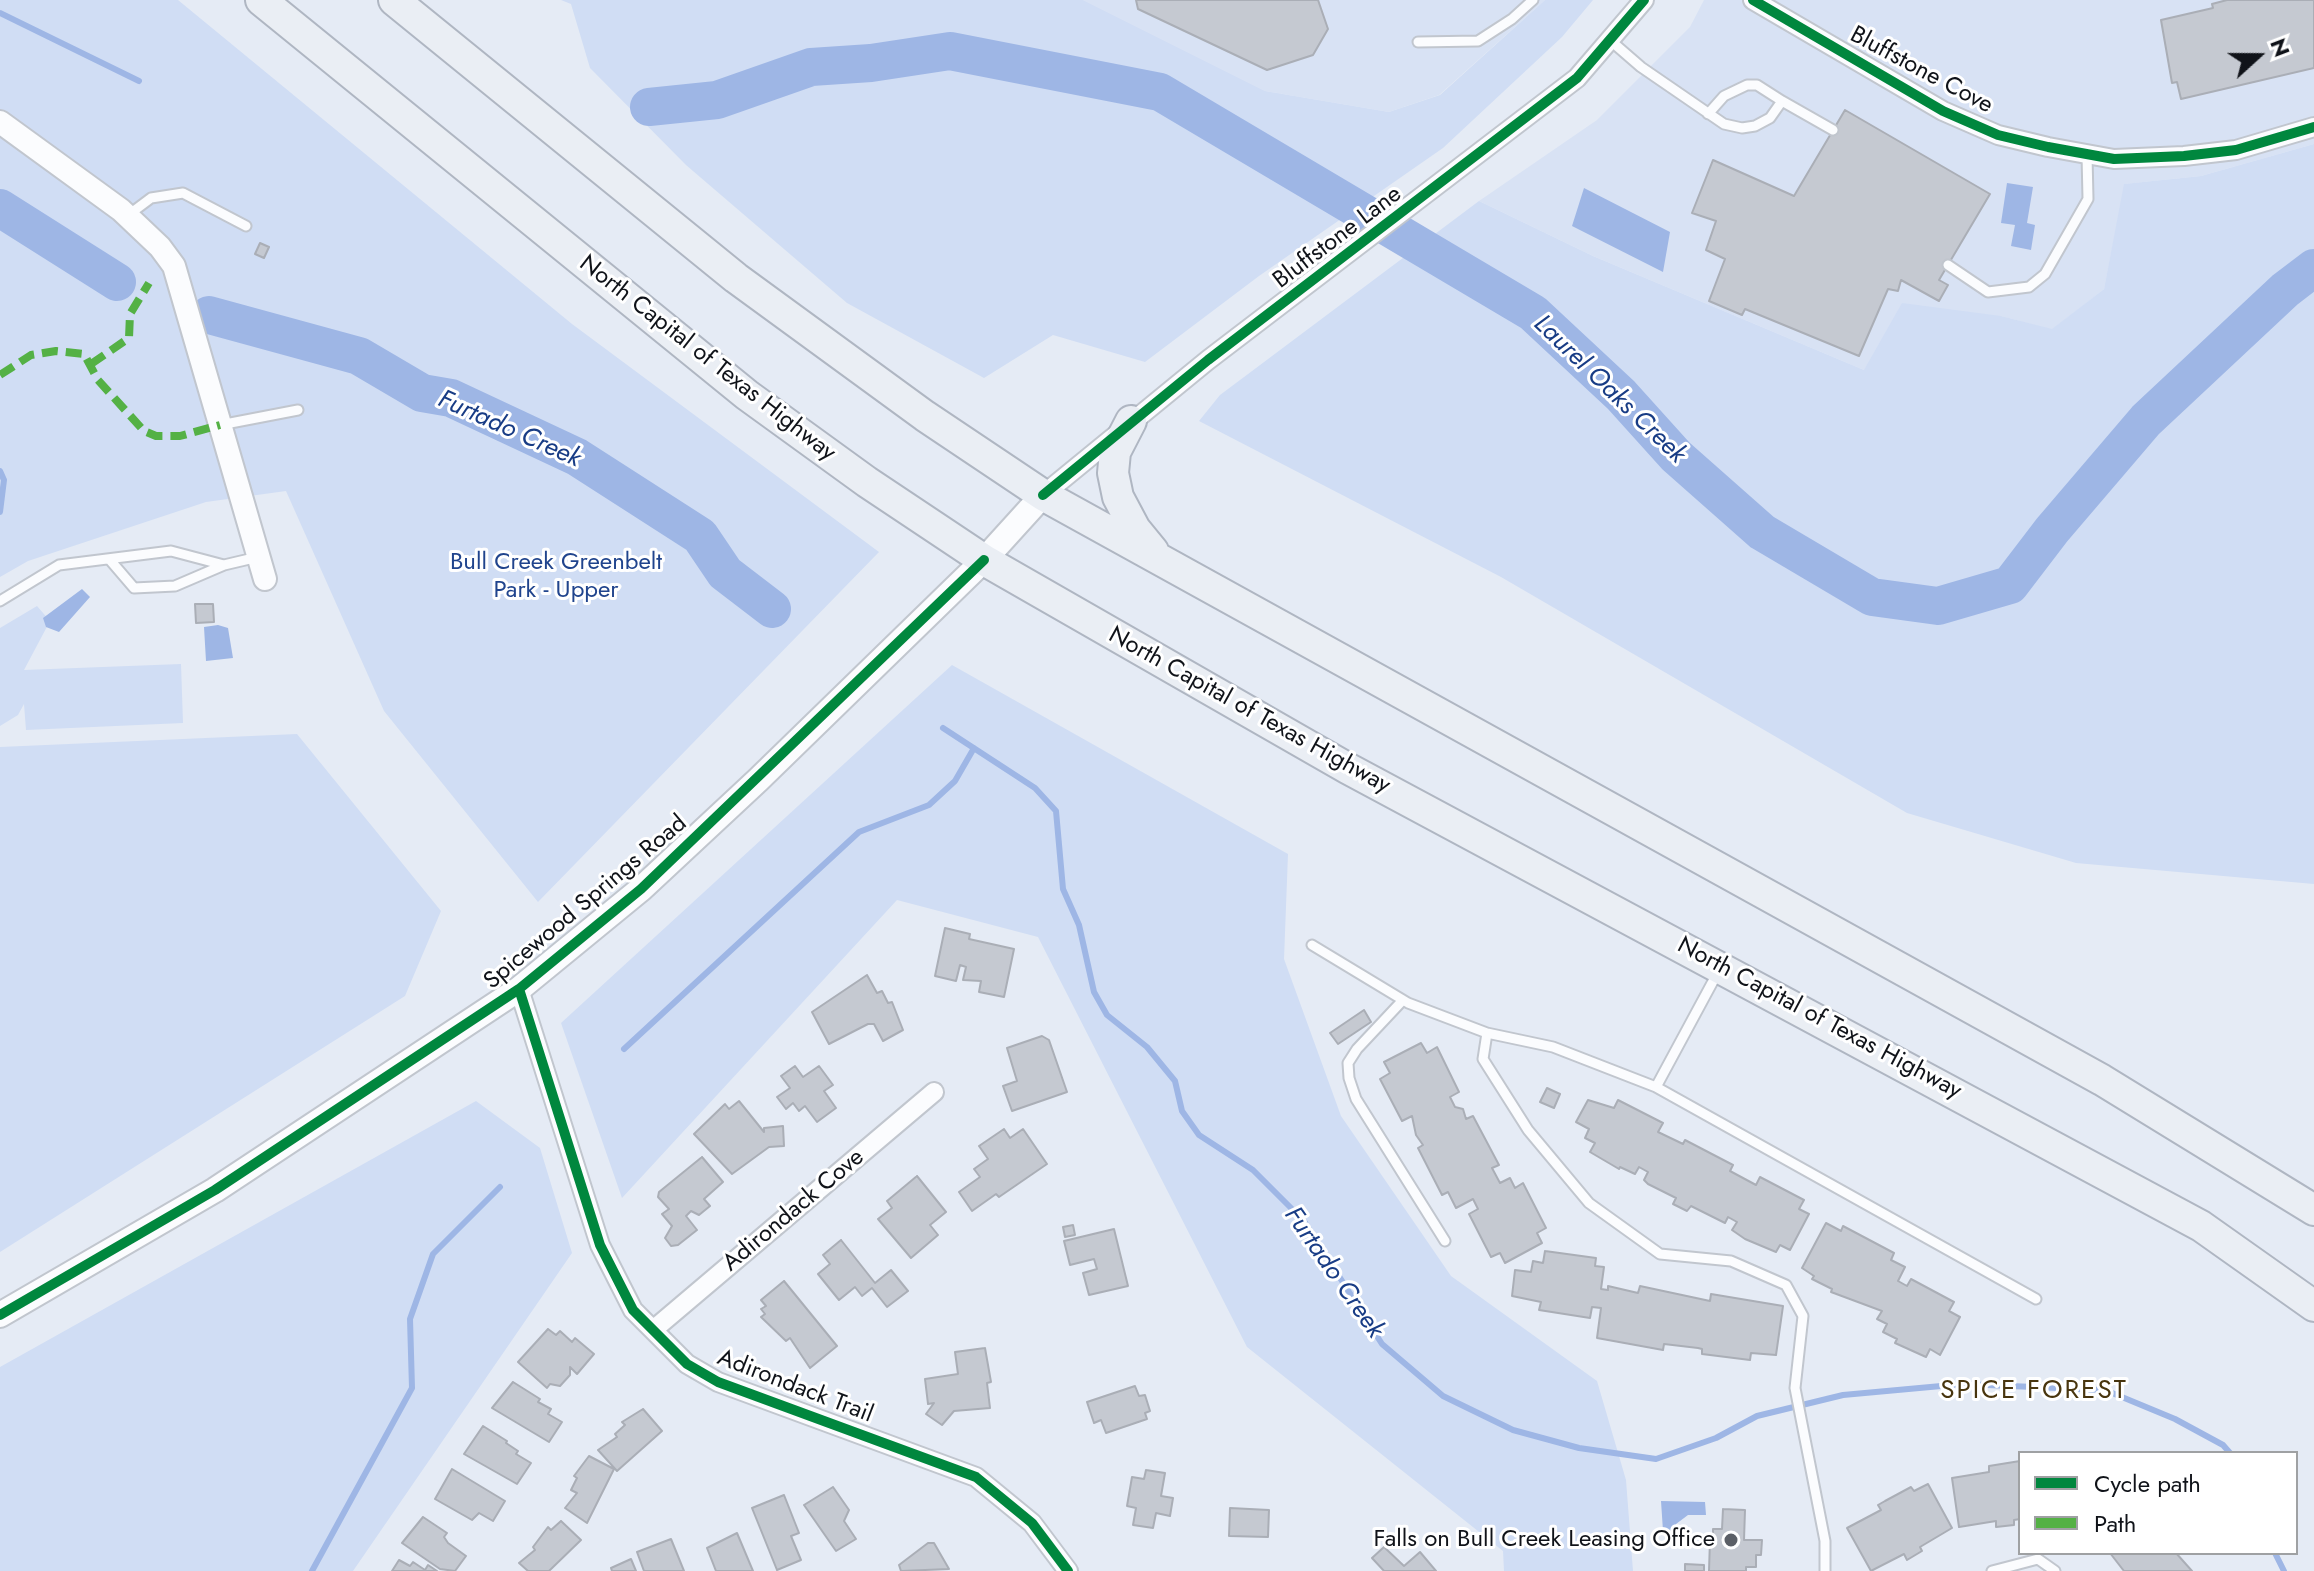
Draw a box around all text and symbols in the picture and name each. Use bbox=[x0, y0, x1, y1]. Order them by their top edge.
north arrow bbox=[2218, 16, 2298, 96]
street label: Bluffstone Cove bbox=[1845, 21, 1997, 121]
text: N bbox=[2262, 34, 2298, 61]
street label: Bluffstone Lane bbox=[1268, 180, 1408, 296]
street label: North Capital of Texas Highway bbox=[573, 250, 841, 468]
water label: Laurel Oaks Creek bbox=[1526, 309, 1692, 471]
water label: Furtado Creek bbox=[433, 385, 585, 475]
park label: Bull Creek Greenbelt Park - Upper bbox=[450, 549, 662, 605]
street label: North Capital of Texas Highway bbox=[1103, 621, 1395, 801]
street label: Spicewood Springs Road bbox=[479, 810, 693, 996]
street label: North Capital of Texas Highway bbox=[1672, 932, 1966, 1106]
street label: Adirondack Cove bbox=[718, 1144, 870, 1278]
water label: Furtado Creek bbox=[1276, 1201, 1390, 1345]
street label: Adirondack Trail bbox=[713, 1344, 877, 1430]
district label: SPICE FOREST bbox=[1940, 1376, 2128, 1408]
legend bbox=[2018, 1451, 2298, 1555]
text: Cycle path bbox=[2094, 1466, 2201, 1501]
text: Path bbox=[2094, 1506, 2136, 1541]
place label: Falls on Bull Creek Leasing Office bbox=[1373, 1526, 1715, 1554]
marker: Falls on Bull Creek Leasing Office bbox=[1722, 1531, 1740, 1549]

